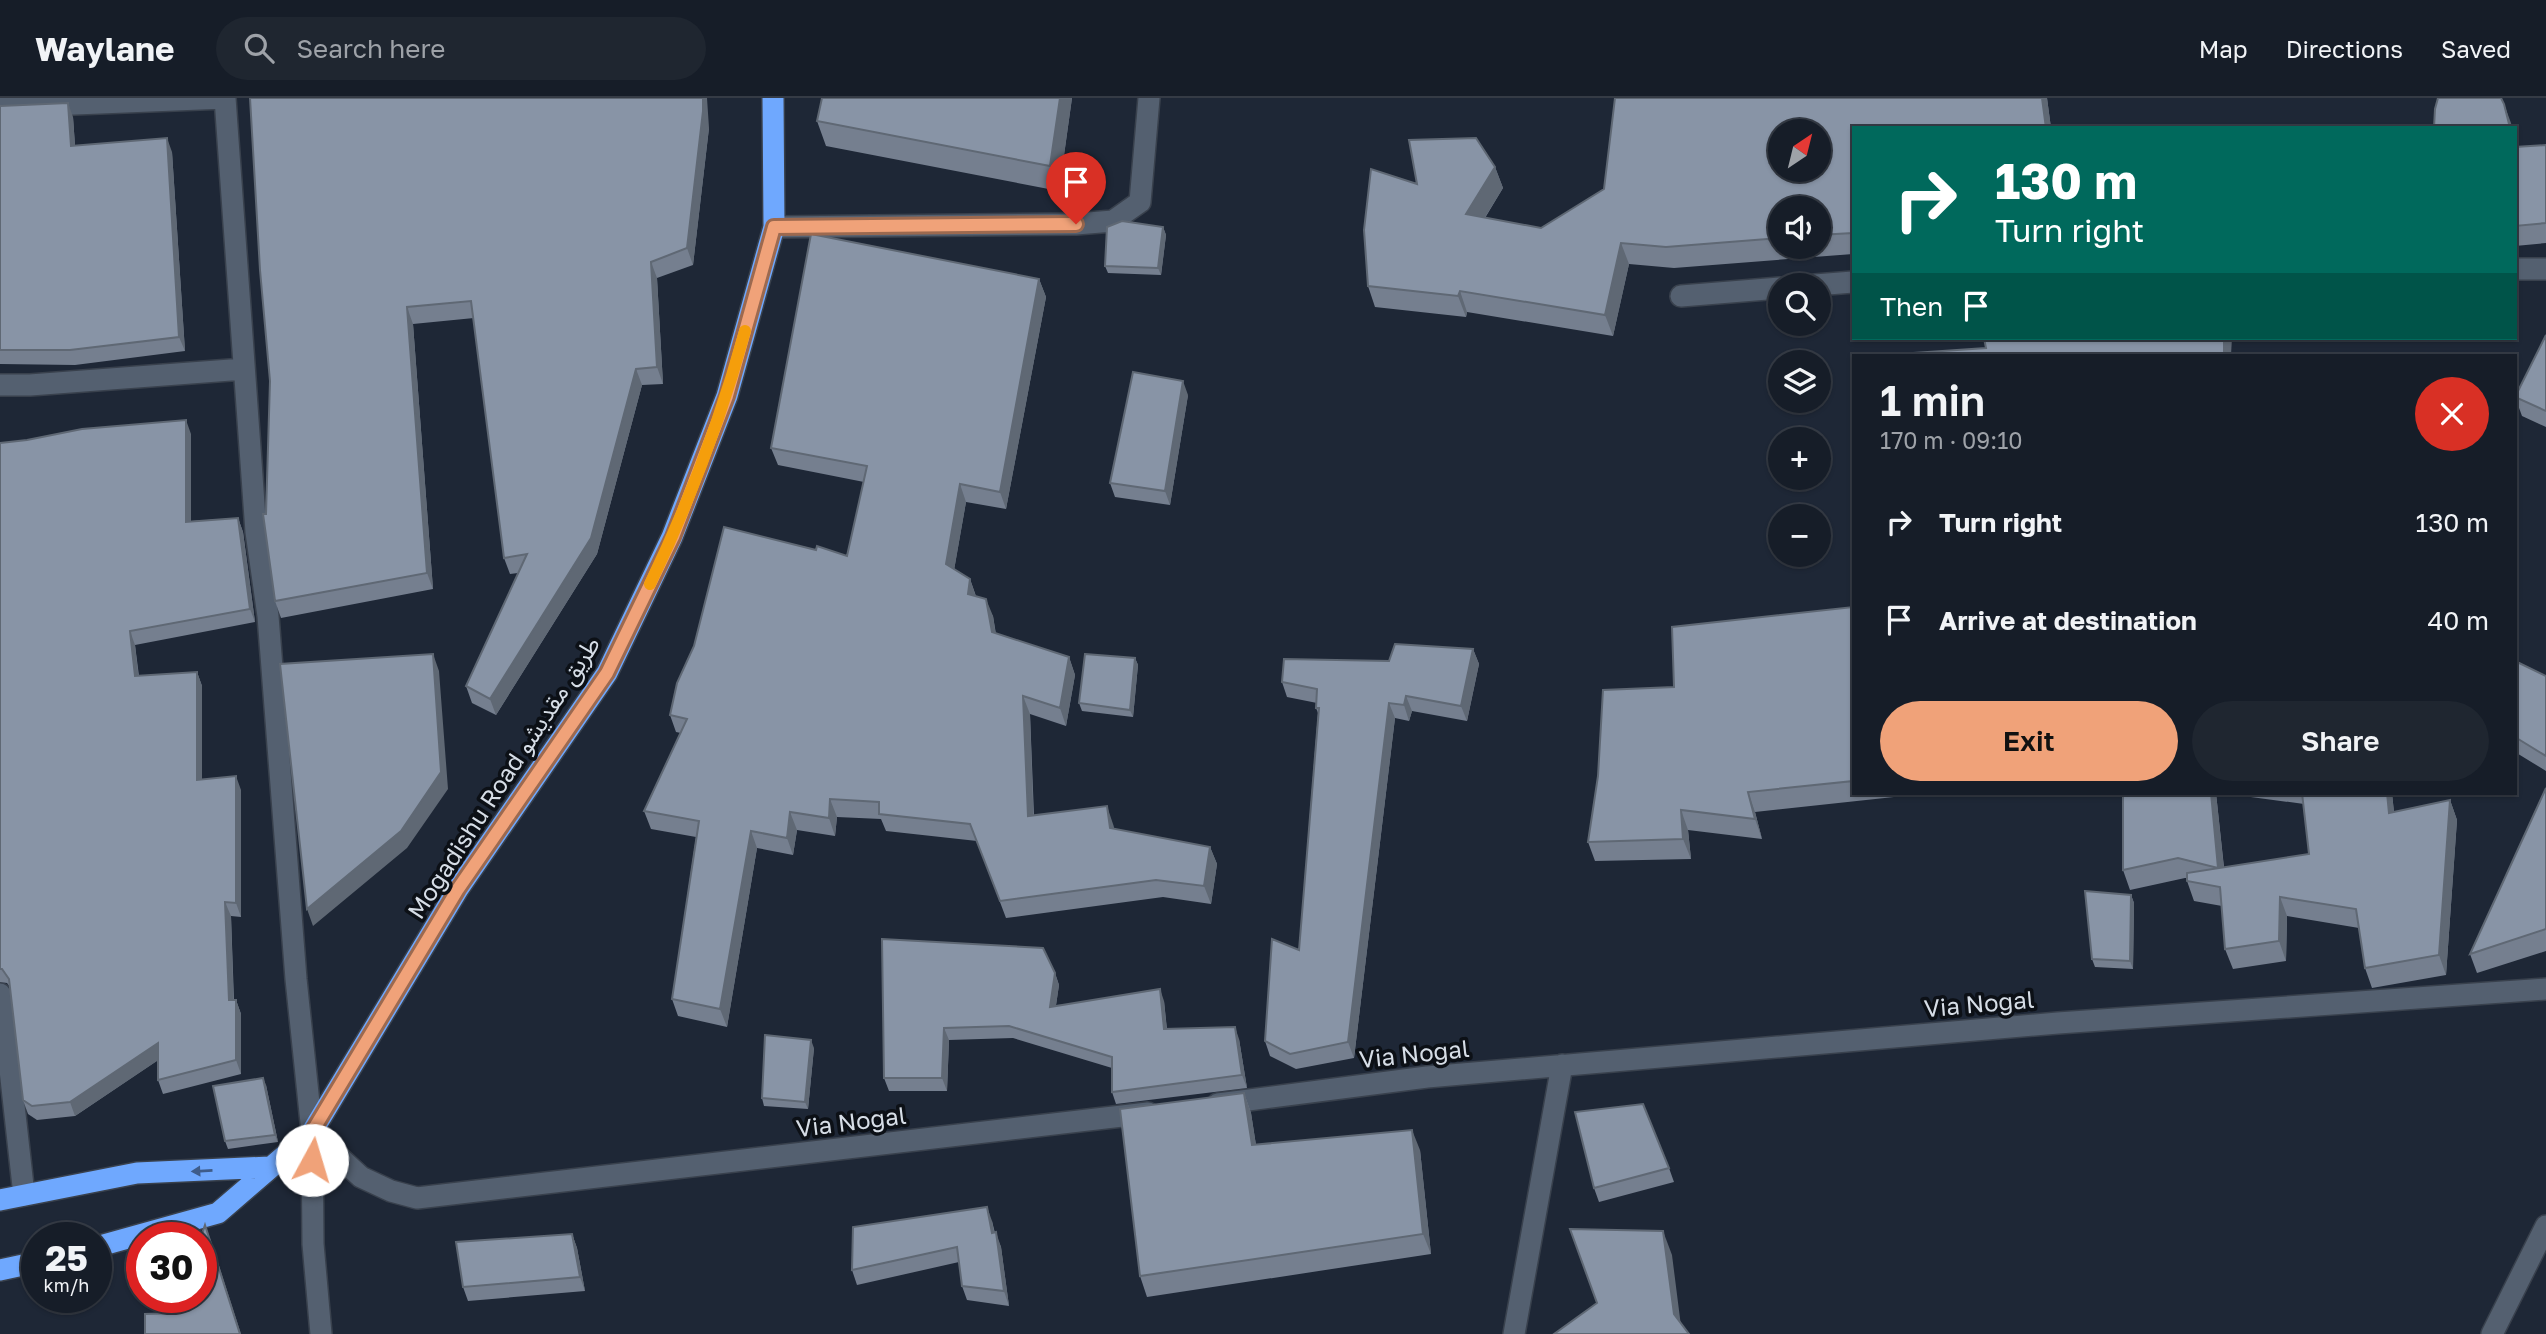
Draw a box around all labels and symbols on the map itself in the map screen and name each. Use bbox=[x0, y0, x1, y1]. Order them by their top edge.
north arrow bbox=[1768, 119, 1830, 182]
pin bbox=[1046, 152, 1106, 224]
street label: Mogadishu Road طريق مقديشو bbox=[401, 630, 607, 925]
street label: Via Nogal bbox=[1923, 984, 2035, 1022]
street label: Via Nogal bbox=[1357, 1033, 1471, 1073]
street label: Via Nogal bbox=[794, 1100, 908, 1142]
position arrow bbox=[275, 1123, 349, 1197]
one-way arrow bbox=[190, 1165, 212, 1176]
speed limit sign: 30 bbox=[126, 1222, 217, 1313]

